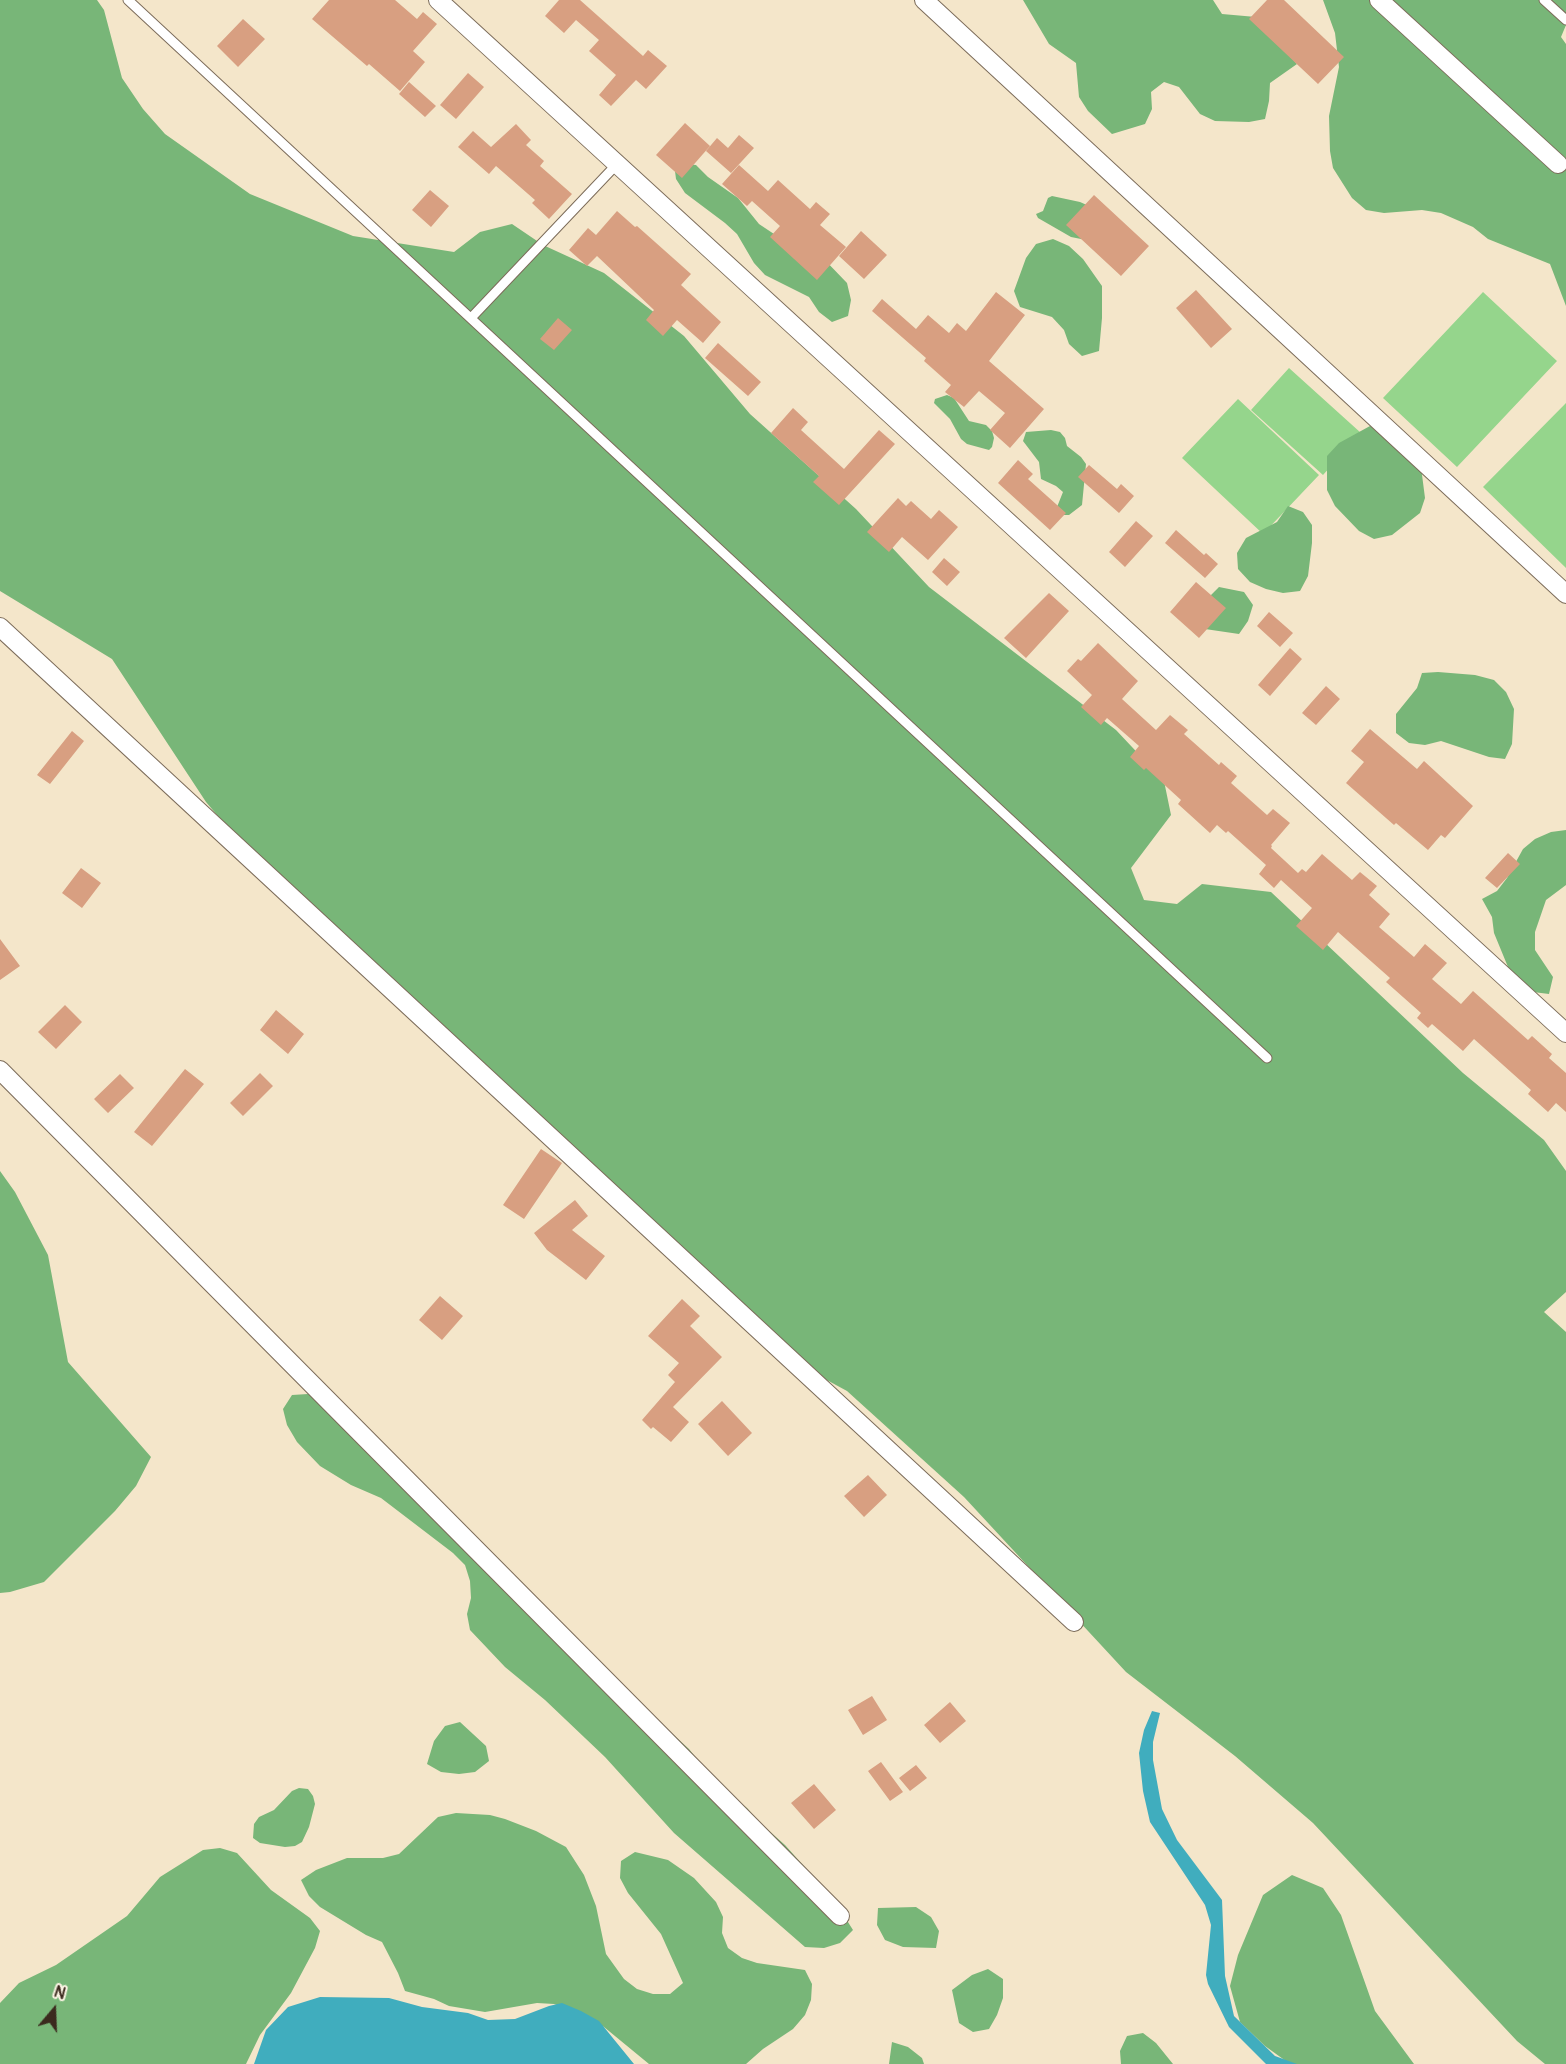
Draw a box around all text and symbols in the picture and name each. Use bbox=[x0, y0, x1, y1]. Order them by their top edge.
north arrow bbox=[24, 1980, 84, 2040]
text: N bbox=[51, 1982, 68, 2004]

